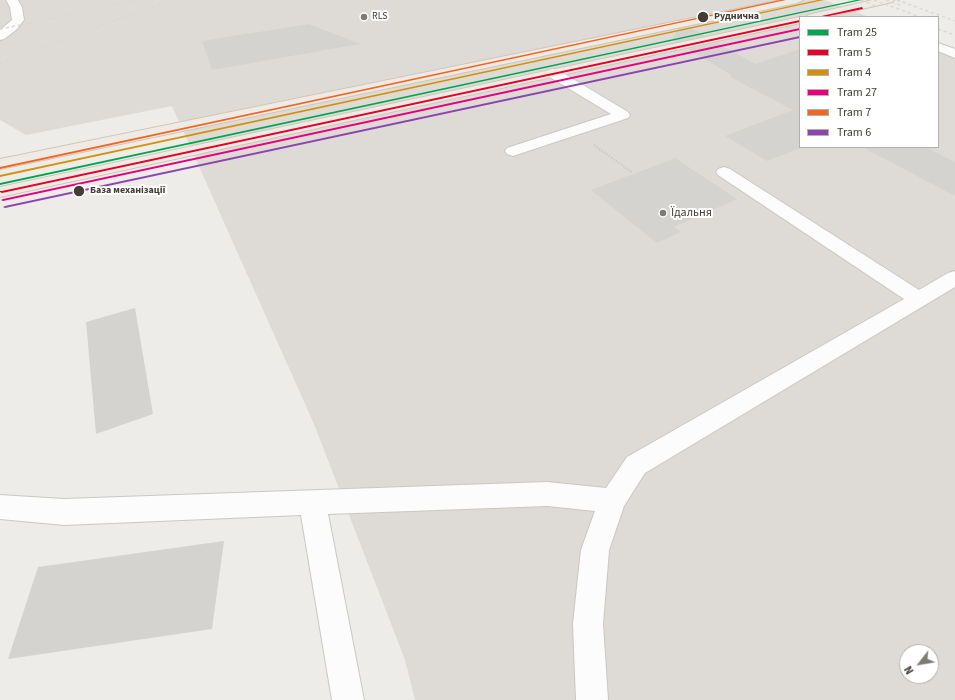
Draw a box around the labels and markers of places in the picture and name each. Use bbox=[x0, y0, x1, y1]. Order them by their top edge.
marker: Руднична bbox=[696, 10, 710, 24]
place label: RLS bbox=[372, 11, 388, 23]
place label: Руднична bbox=[714, 11, 759, 23]
marker: RLS bbox=[359, 12, 369, 22]
marker: База механізації bbox=[72, 184, 86, 198]
place label: База механізації bbox=[90, 185, 166, 197]
place label: Їдальня bbox=[671, 206, 712, 220]
marker: Їдальня bbox=[658, 208, 668, 218]

